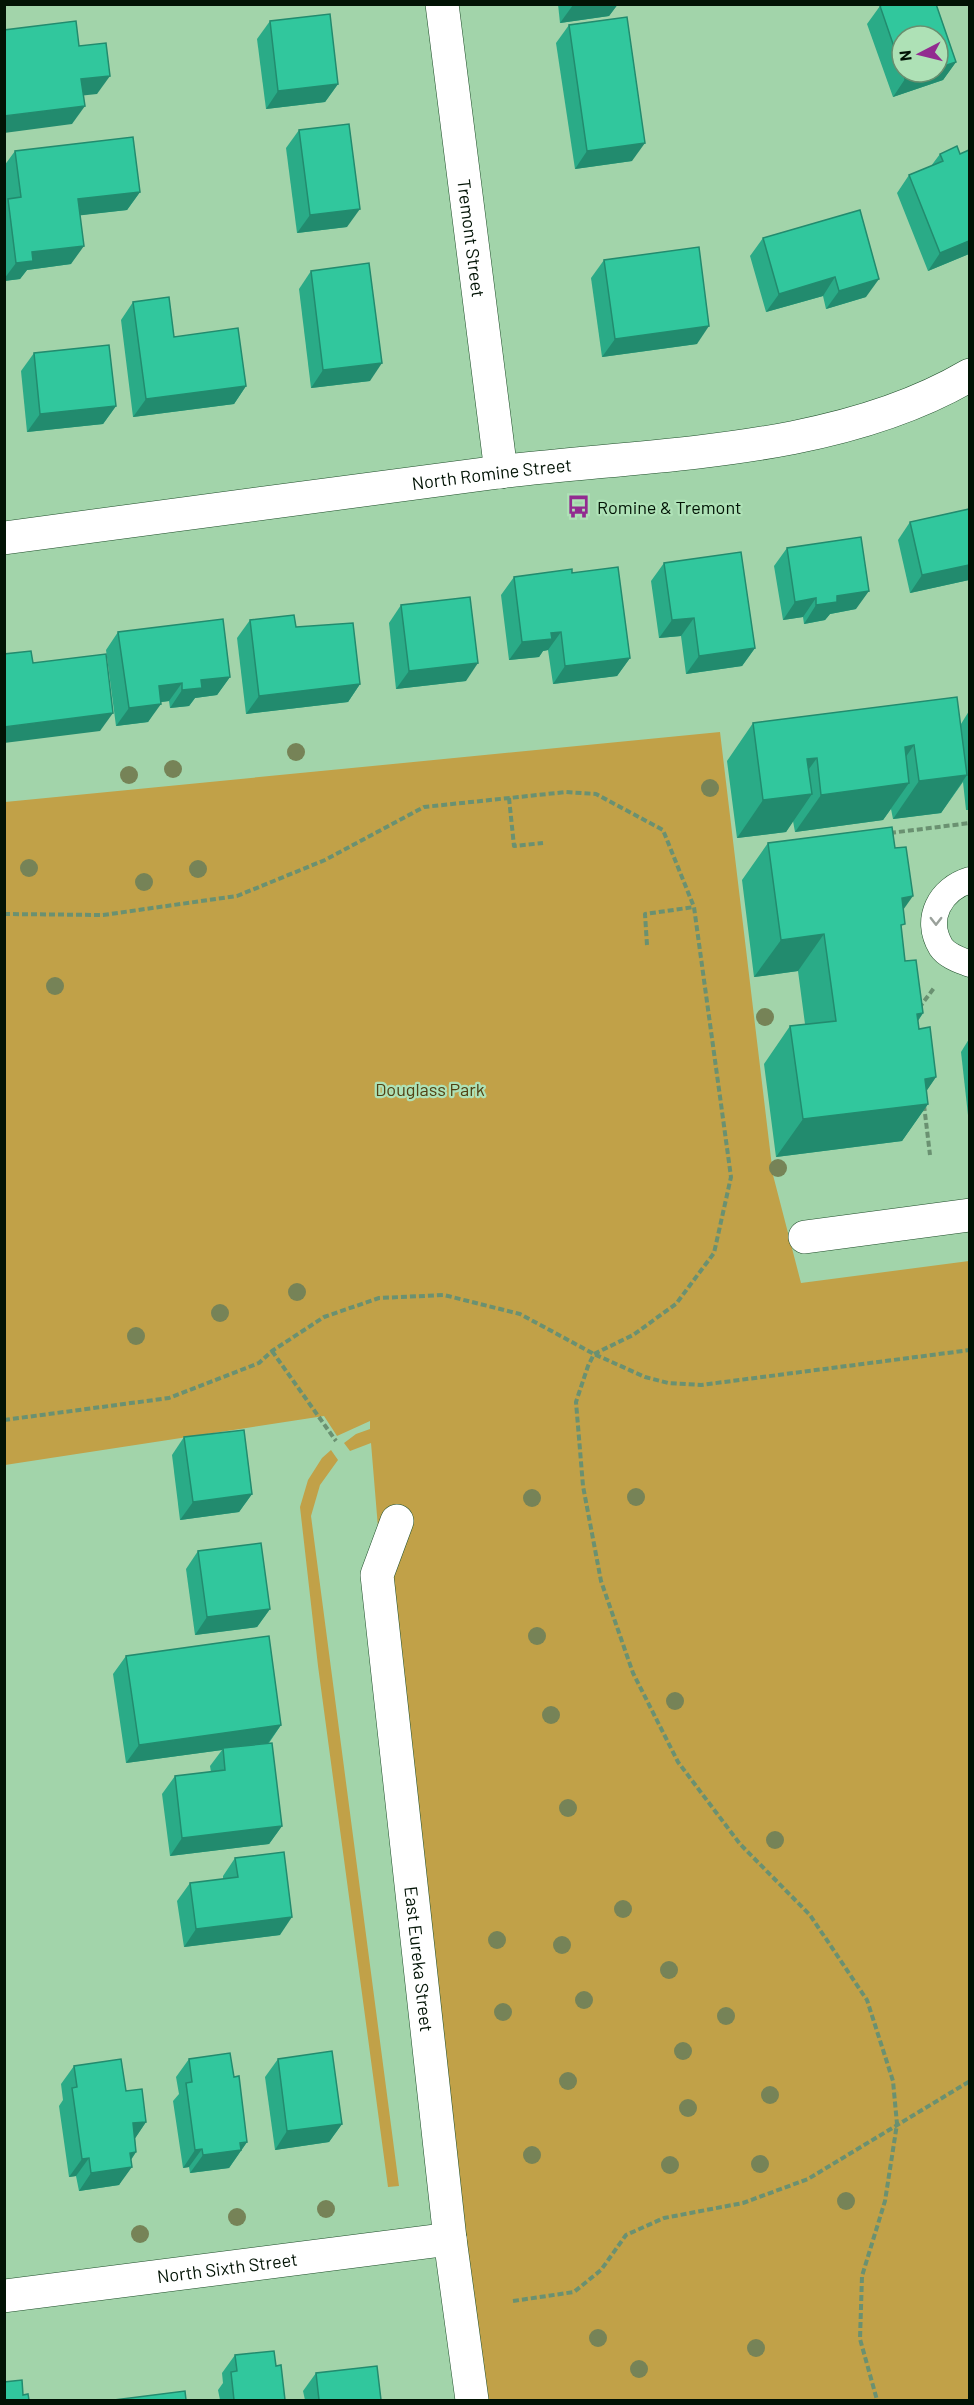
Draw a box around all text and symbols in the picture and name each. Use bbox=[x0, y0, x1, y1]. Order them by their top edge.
north arrow bbox=[890, 24, 950, 84]
text: N bbox=[895, 49, 915, 62]
street label: Tremont Street bbox=[453, 178, 490, 299]
street label: North Romine Street bbox=[410, 453, 573, 494]
bus stop icon: Romine & Tremont bbox=[566, 494, 592, 520]
place label: Romine & Tremont bbox=[597, 496, 742, 518]
one-way arrow bbox=[930, 917, 942, 926]
park label: Douglass Park bbox=[375, 1078, 485, 1100]
street label: East Eureka Street bbox=[400, 1885, 438, 2033]
street label: North Sixth Street bbox=[156, 2248, 299, 2287]

